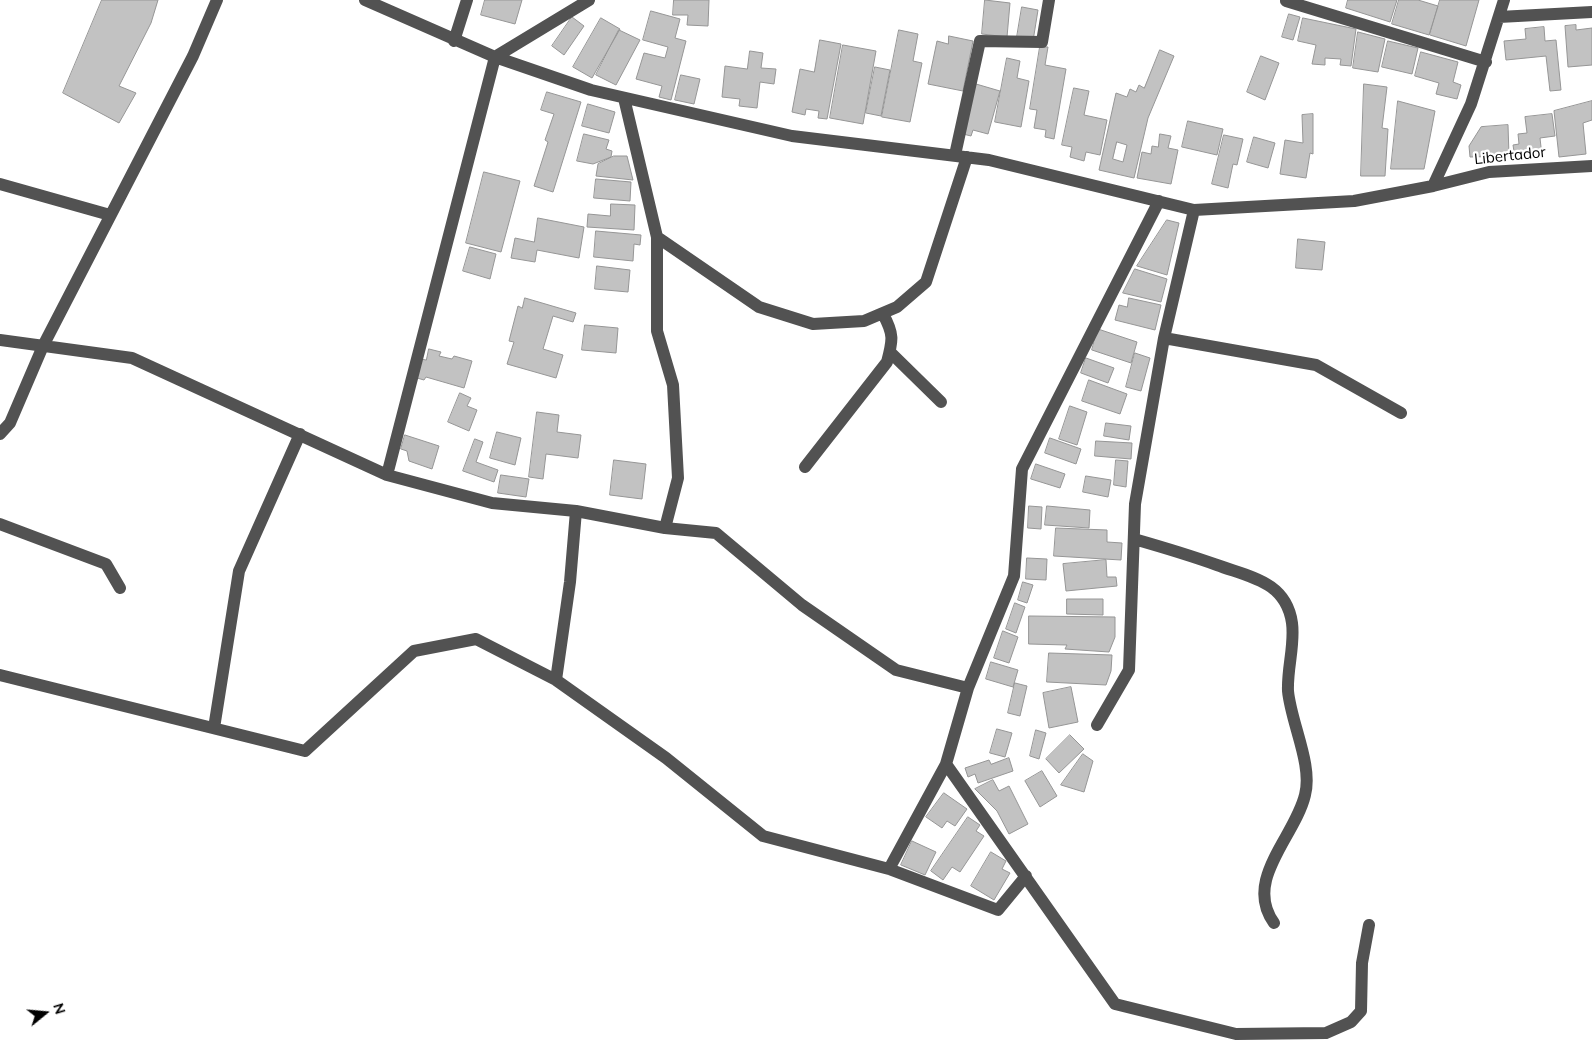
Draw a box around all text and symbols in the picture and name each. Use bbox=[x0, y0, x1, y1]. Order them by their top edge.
street label: Libertador bbox=[1473, 143, 1547, 169]
north arrow bbox=[20, 988, 70, 1038]
text: N bbox=[49, 1001, 69, 1016]

